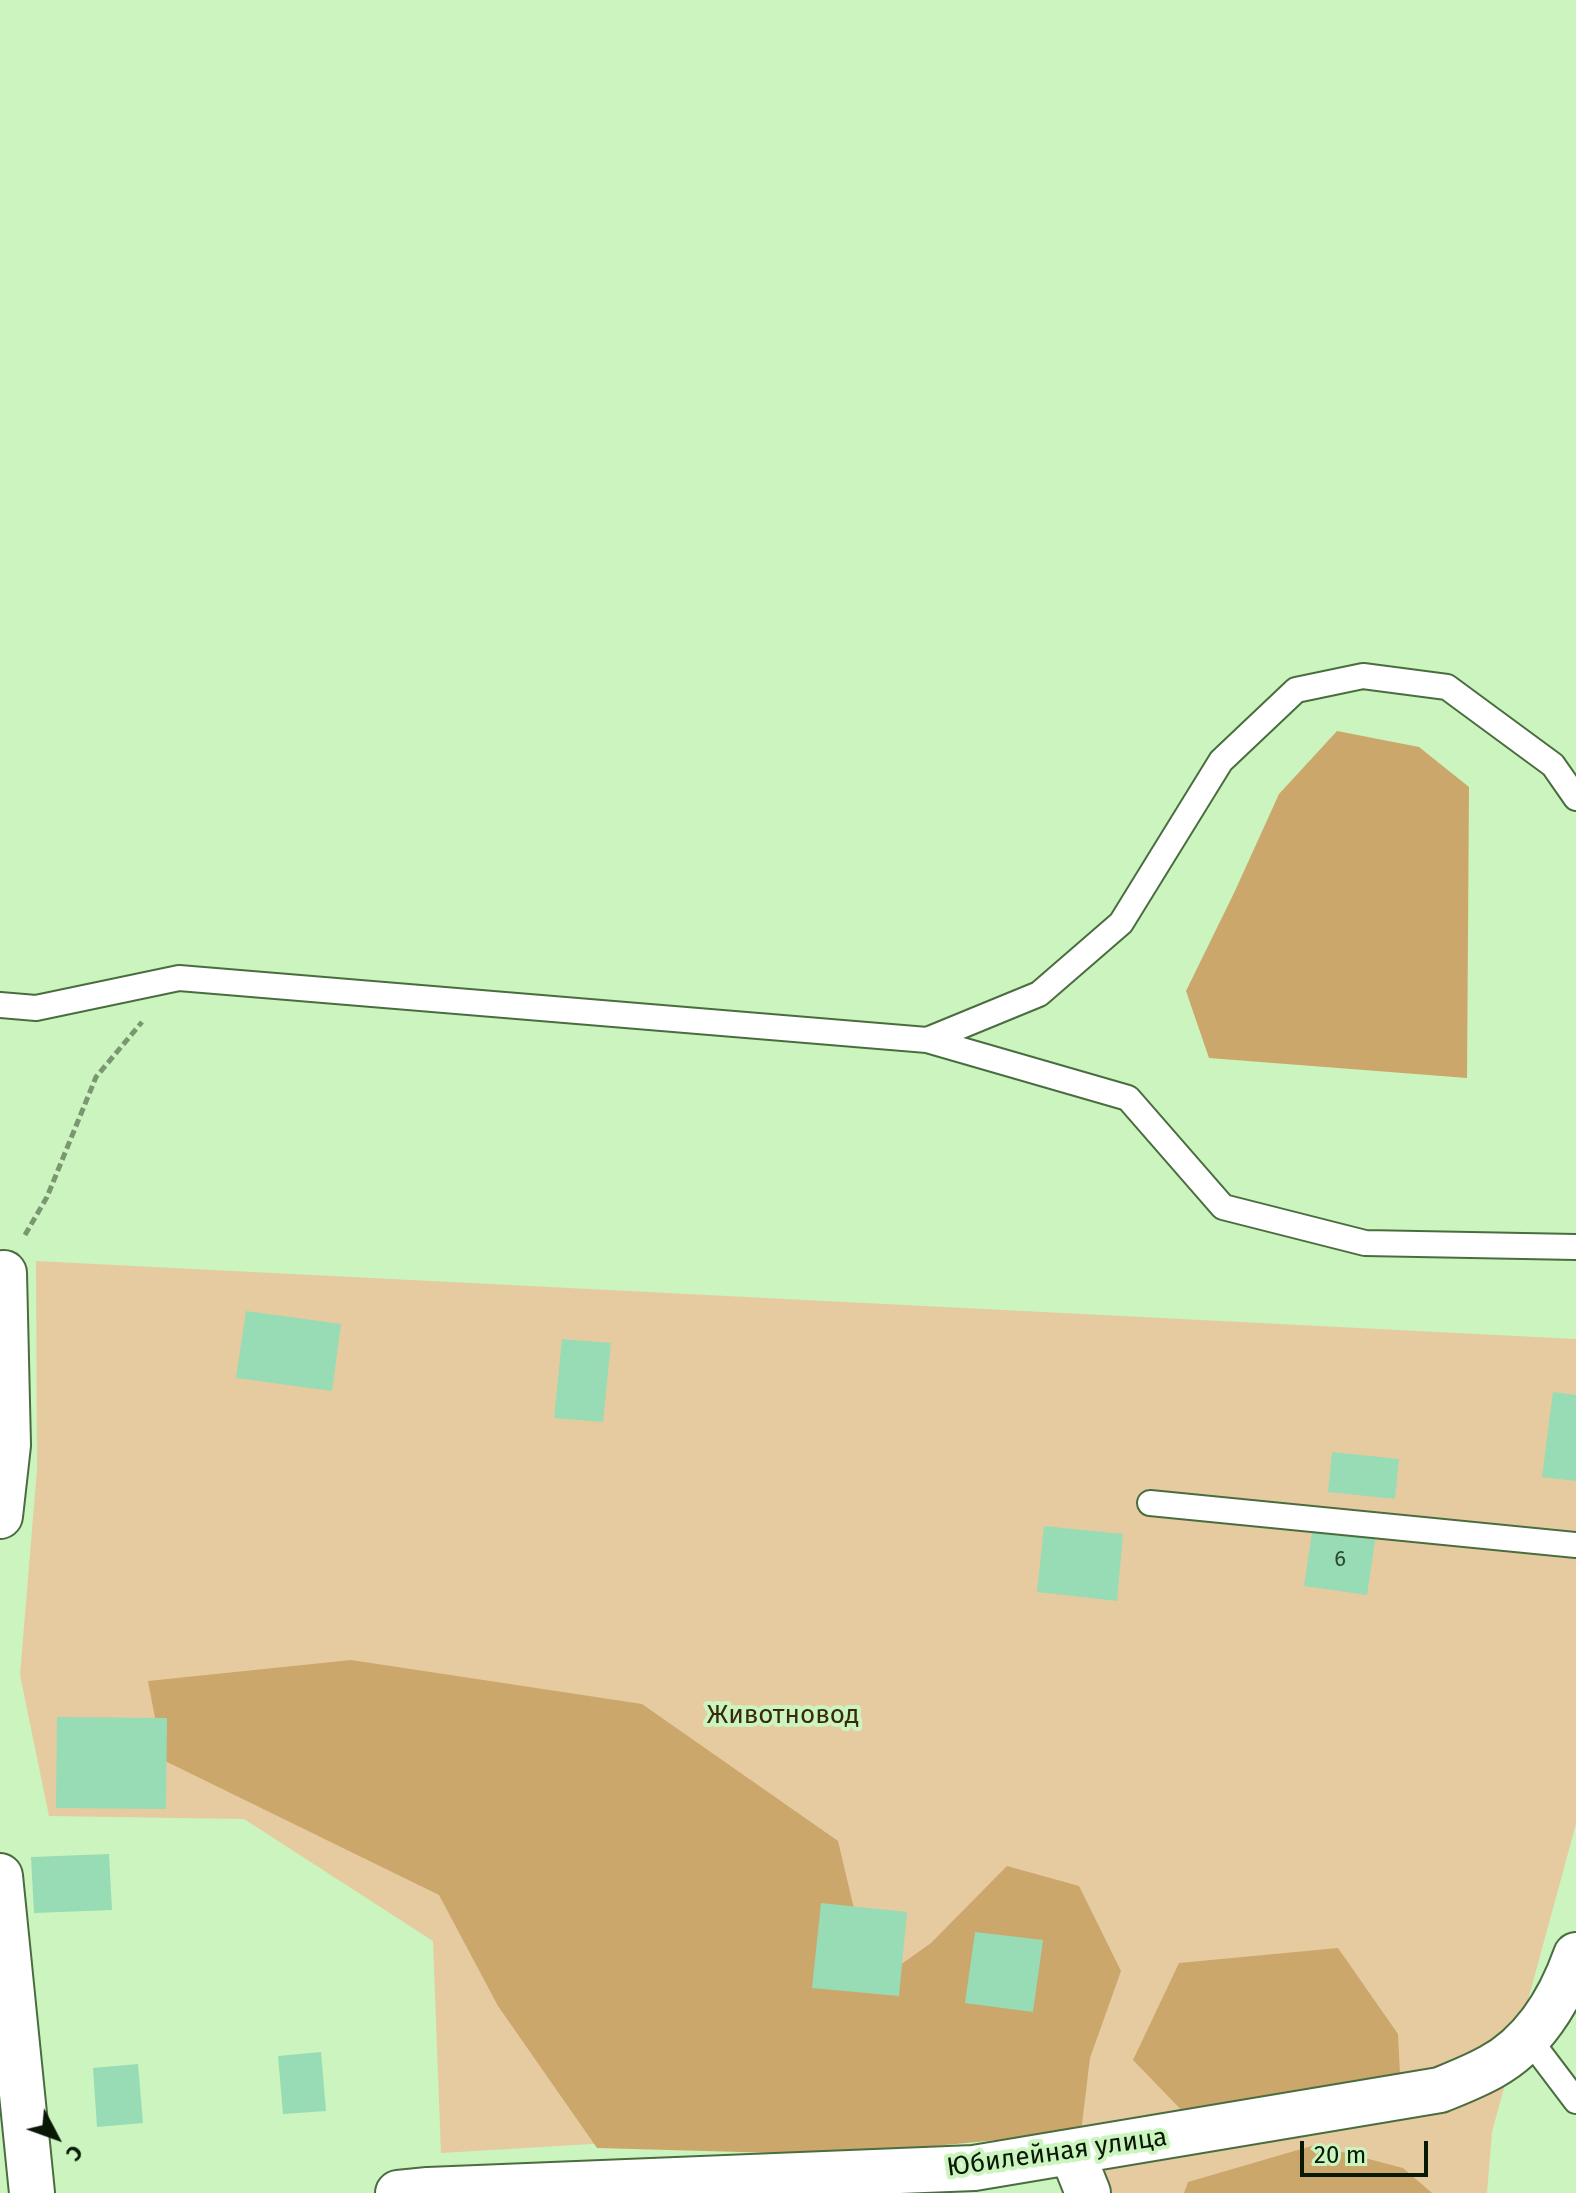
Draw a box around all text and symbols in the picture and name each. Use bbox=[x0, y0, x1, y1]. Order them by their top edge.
house number: 6 bbox=[1334, 1547, 1346, 1573]
park label: Животновод bbox=[707, 1700, 859, 1732]
north arrow bbox=[16, 2097, 96, 2177]
street label: Юбилейная улица bbox=[945, 2122, 1169, 2184]
scale bar bbox=[1304, 2125, 1432, 2175]
text: С bbox=[60, 2139, 89, 2167]
text: 20 m bbox=[1314, 2141, 1366, 2169]

